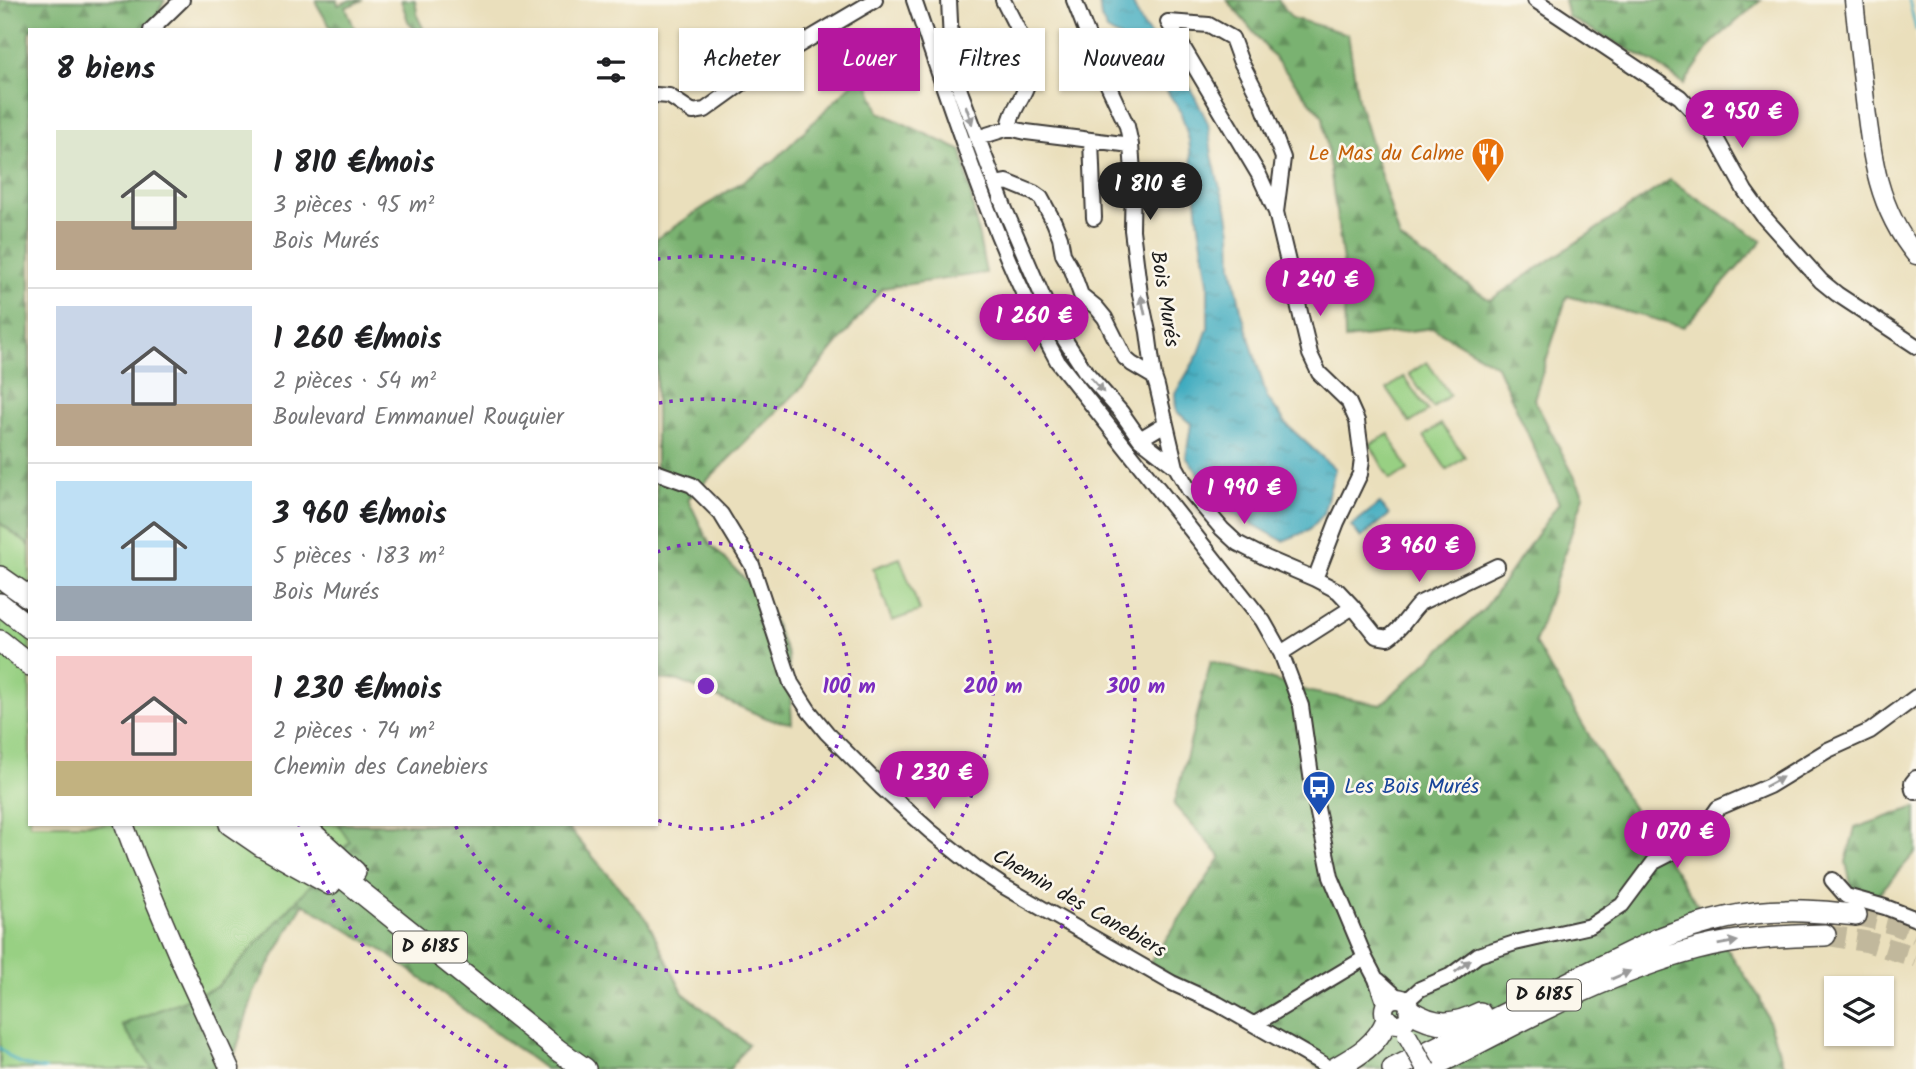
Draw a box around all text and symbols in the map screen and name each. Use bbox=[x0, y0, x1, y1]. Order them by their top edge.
chip: Acheter bbox=[679, 28, 804, 91]
chip: Louer bbox=[818, 28, 920, 91]
chip: Filtres bbox=[934, 28, 1045, 91]
chip: Nouveau bbox=[1059, 28, 1189, 91]
text: 8 biens bbox=[56, 46, 155, 94]
icon: filters bbox=[592, 51, 630, 89]
pin: 2 950 € bbox=[1677, 90, 1807, 150]
text: 2 950 € bbox=[1702, 95, 1782, 131]
one-way arrow bbox=[963, 104, 974, 125]
restaurant icon: Le Mas du Calme bbox=[1469, 135, 1507, 184]
place label: Le Mas du Calme bbox=[1308, 138, 1465, 171]
text: 1 810 €/mois bbox=[273, 140, 435, 188]
icon: home bbox=[112, 158, 196, 242]
pin: 1 810 € bbox=[1085, 162, 1215, 222]
text: 1 810 € bbox=[1114, 167, 1186, 203]
text: 3 pièces · 95 m² bbox=[273, 188, 434, 224]
text: Bois Murés bbox=[273, 224, 379, 260]
street label: Bois Murés bbox=[1140, 249, 1188, 350]
pin: 1 240 € bbox=[1255, 258, 1385, 318]
text: 1 240 € bbox=[1282, 263, 1358, 299]
pin: 1 260 € bbox=[969, 294, 1099, 354]
one-way arrow bbox=[1137, 294, 1148, 316]
text: 1 260 € bbox=[996, 299, 1072, 335]
text: 1 260 €/mois bbox=[273, 316, 442, 364]
icon: home bbox=[112, 334, 196, 418]
text: 2 pièces · 54 m² bbox=[273, 364, 436, 400]
one-way arrow bbox=[1089, 376, 1105, 394]
text: Boulevard Emmanuel Rouquier bbox=[273, 400, 564, 436]
pin: 1 990 € bbox=[1179, 466, 1309, 526]
text: 1 990 € bbox=[1207, 471, 1281, 507]
text: 3 960 €/mois bbox=[273, 491, 447, 539]
icon: home bbox=[112, 509, 196, 593]
pin: 3 960 € bbox=[1354, 524, 1484, 584]
text: 3 960 € bbox=[1379, 529, 1459, 565]
text: 5 pièces · 183 m² bbox=[273, 539, 444, 575]
text: Bois Murés bbox=[273, 575, 379, 611]
text: 1 230 €/mois bbox=[273, 666, 442, 714]
text: 100 m bbox=[822, 671, 876, 704]
text: 200 m bbox=[963, 671, 1023, 704]
text: 300 m bbox=[1106, 671, 1165, 704]
centre of rings bbox=[694, 674, 718, 698]
icon: home bbox=[112, 684, 196, 768]
text: 2 pièces · 74 m² bbox=[273, 714, 434, 750]
text: Chemin des Canebiers bbox=[273, 750, 488, 786]
pin: 1 230 € bbox=[869, 752, 999, 811]
text: 1 230 € bbox=[895, 756, 973, 792]
bus stop icon: Les Bois Murés bbox=[1300, 768, 1338, 817]
place label: Les Bois Murés bbox=[1344, 771, 1479, 804]
one-way arrow bbox=[1764, 776, 1783, 788]
pin: 1 070 € bbox=[1612, 810, 1742, 870]
text: 1 070 € bbox=[1640, 815, 1714, 851]
street label: Chemin des Canebiers bbox=[986, 841, 1172, 967]
road number: D 6185 bbox=[393, 931, 467, 962]
one-way arrow bbox=[1717, 938, 1739, 949]
one-way arrow bbox=[1453, 959, 1471, 974]
one-way arrow bbox=[1611, 970, 1632, 981]
map controls bbox=[1824, 976, 1894, 1046]
button: layers bbox=[1824, 976, 1894, 1046]
road number: D 6185 bbox=[1507, 979, 1581, 1010]

